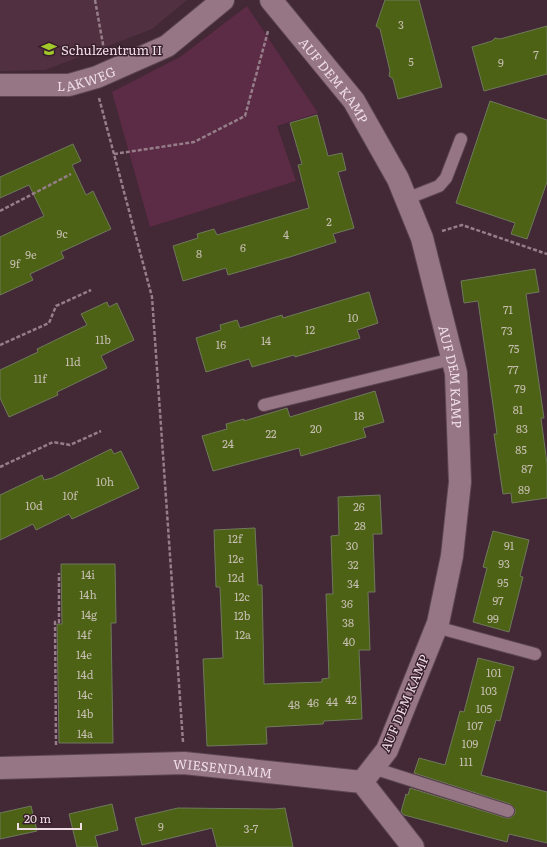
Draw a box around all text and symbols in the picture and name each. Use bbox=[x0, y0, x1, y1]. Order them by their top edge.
house number: 3 bbox=[398, 16, 404, 32]
street label: AUF DEM KAMP bbox=[295, 33, 374, 126]
school or university icon: Schulzentrum II bbox=[40, 40, 58, 58]
place label: Schulzentrum II bbox=[61, 40, 162, 59]
house number: 7 bbox=[533, 46, 539, 62]
house number: 5 bbox=[408, 53, 414, 69]
house number: 9 bbox=[498, 54, 504, 70]
street label: LAKWEG bbox=[57, 61, 118, 95]
house number: 2 bbox=[326, 213, 332, 229]
house number: 9c bbox=[56, 225, 68, 241]
house number: 4 bbox=[283, 226, 289, 242]
house number: 6 bbox=[240, 239, 246, 255]
house number: 8 bbox=[196, 245, 202, 261]
house number: 9e bbox=[25, 246, 37, 262]
house number: 9f bbox=[10, 255, 21, 271]
house number: 71 bbox=[503, 301, 514, 317]
house number: 10 bbox=[348, 309, 358, 325]
house number: 12 bbox=[305, 321, 315, 337]
house number: 73 bbox=[501, 322, 513, 338]
street label: AUF DEM KAMP bbox=[435, 323, 468, 428]
house number: 11b bbox=[95, 331, 111, 347]
house number: 14 bbox=[261, 332, 271, 348]
house number: 16 bbox=[216, 336, 226, 352]
house number: 75 bbox=[509, 340, 520, 356]
house number: 11d bbox=[65, 353, 81, 369]
house number: 77 bbox=[507, 361, 519, 377]
house number: 11f bbox=[33, 370, 47, 386]
house number: 79 bbox=[514, 380, 526, 396]
house number: 81 bbox=[513, 401, 524, 417]
house number: 18 bbox=[354, 407, 364, 423]
house number: 20 bbox=[310, 420, 322, 436]
house number: 83 bbox=[516, 420, 528, 436]
house number: 22 bbox=[265, 425, 277, 441]
house number: 24 bbox=[222, 435, 234, 451]
house number: 85 bbox=[515, 441, 527, 457]
house number: 87 bbox=[521, 460, 533, 476]
house number: 10h bbox=[96, 473, 114, 489]
house number: 89 bbox=[518, 481, 530, 497]
house number: 10f bbox=[62, 487, 78, 503]
house number: 10d bbox=[25, 497, 43, 513]
house number: 26 bbox=[353, 498, 365, 514]
house number: 28 bbox=[354, 517, 366, 533]
house number: 12f bbox=[228, 530, 243, 546]
house number: 30 bbox=[346, 537, 358, 553]
house number: 91 bbox=[504, 537, 515, 553]
house number: 12e bbox=[228, 550, 244, 566]
house number: 93 bbox=[498, 555, 510, 571]
house number: 32 bbox=[347, 556, 359, 572]
house number: 14i bbox=[81, 566, 95, 582]
house number: 12d bbox=[228, 569, 245, 585]
house number: 95 bbox=[497, 574, 509, 590]
house number: 34 bbox=[347, 575, 359, 591]
house number: 14h bbox=[79, 586, 97, 602]
house number: 12c bbox=[234, 588, 250, 604]
house number: 97 bbox=[492, 592, 504, 608]
house number: 36 bbox=[341, 595, 353, 611]
house number: 14g bbox=[81, 606, 98, 622]
house number: 12b bbox=[234, 607, 251, 623]
house number: 99 bbox=[487, 610, 499, 626]
house number: 38 bbox=[342, 614, 354, 630]
house number: 14f bbox=[77, 626, 92, 642]
house number: 12a bbox=[235, 626, 251, 642]
house number: 40 bbox=[343, 633, 355, 649]
house number: 14e bbox=[76, 646, 92, 662]
street label: AUF DEM KAMP bbox=[375, 651, 433, 755]
house number: 101 bbox=[486, 664, 502, 680]
house number: 14d bbox=[77, 666, 94, 682]
house number: 103 bbox=[481, 682, 497, 698]
house number: 14c bbox=[77, 686, 93, 702]
house number: 42 bbox=[345, 691, 357, 707]
house number: 44 bbox=[326, 693, 338, 709]
house number: 46 bbox=[307, 694, 319, 710]
house number: 48 bbox=[288, 696, 300, 712]
house number: 105 bbox=[476, 700, 493, 716]
house number: 14b bbox=[77, 705, 94, 721]
house number: 107 bbox=[467, 717, 484, 733]
house number: 14a bbox=[77, 725, 93, 741]
house number: 109 bbox=[462, 735, 479, 751]
street label: WIESENDAMM bbox=[173, 753, 273, 782]
house number: 111 bbox=[459, 753, 473, 769]
scale bar bbox=[18, 805, 81, 831]
text: 20 m bbox=[24, 809, 51, 827]
house number: 9 bbox=[158, 818, 164, 834]
house number: 3-7 bbox=[244, 820, 259, 836]

